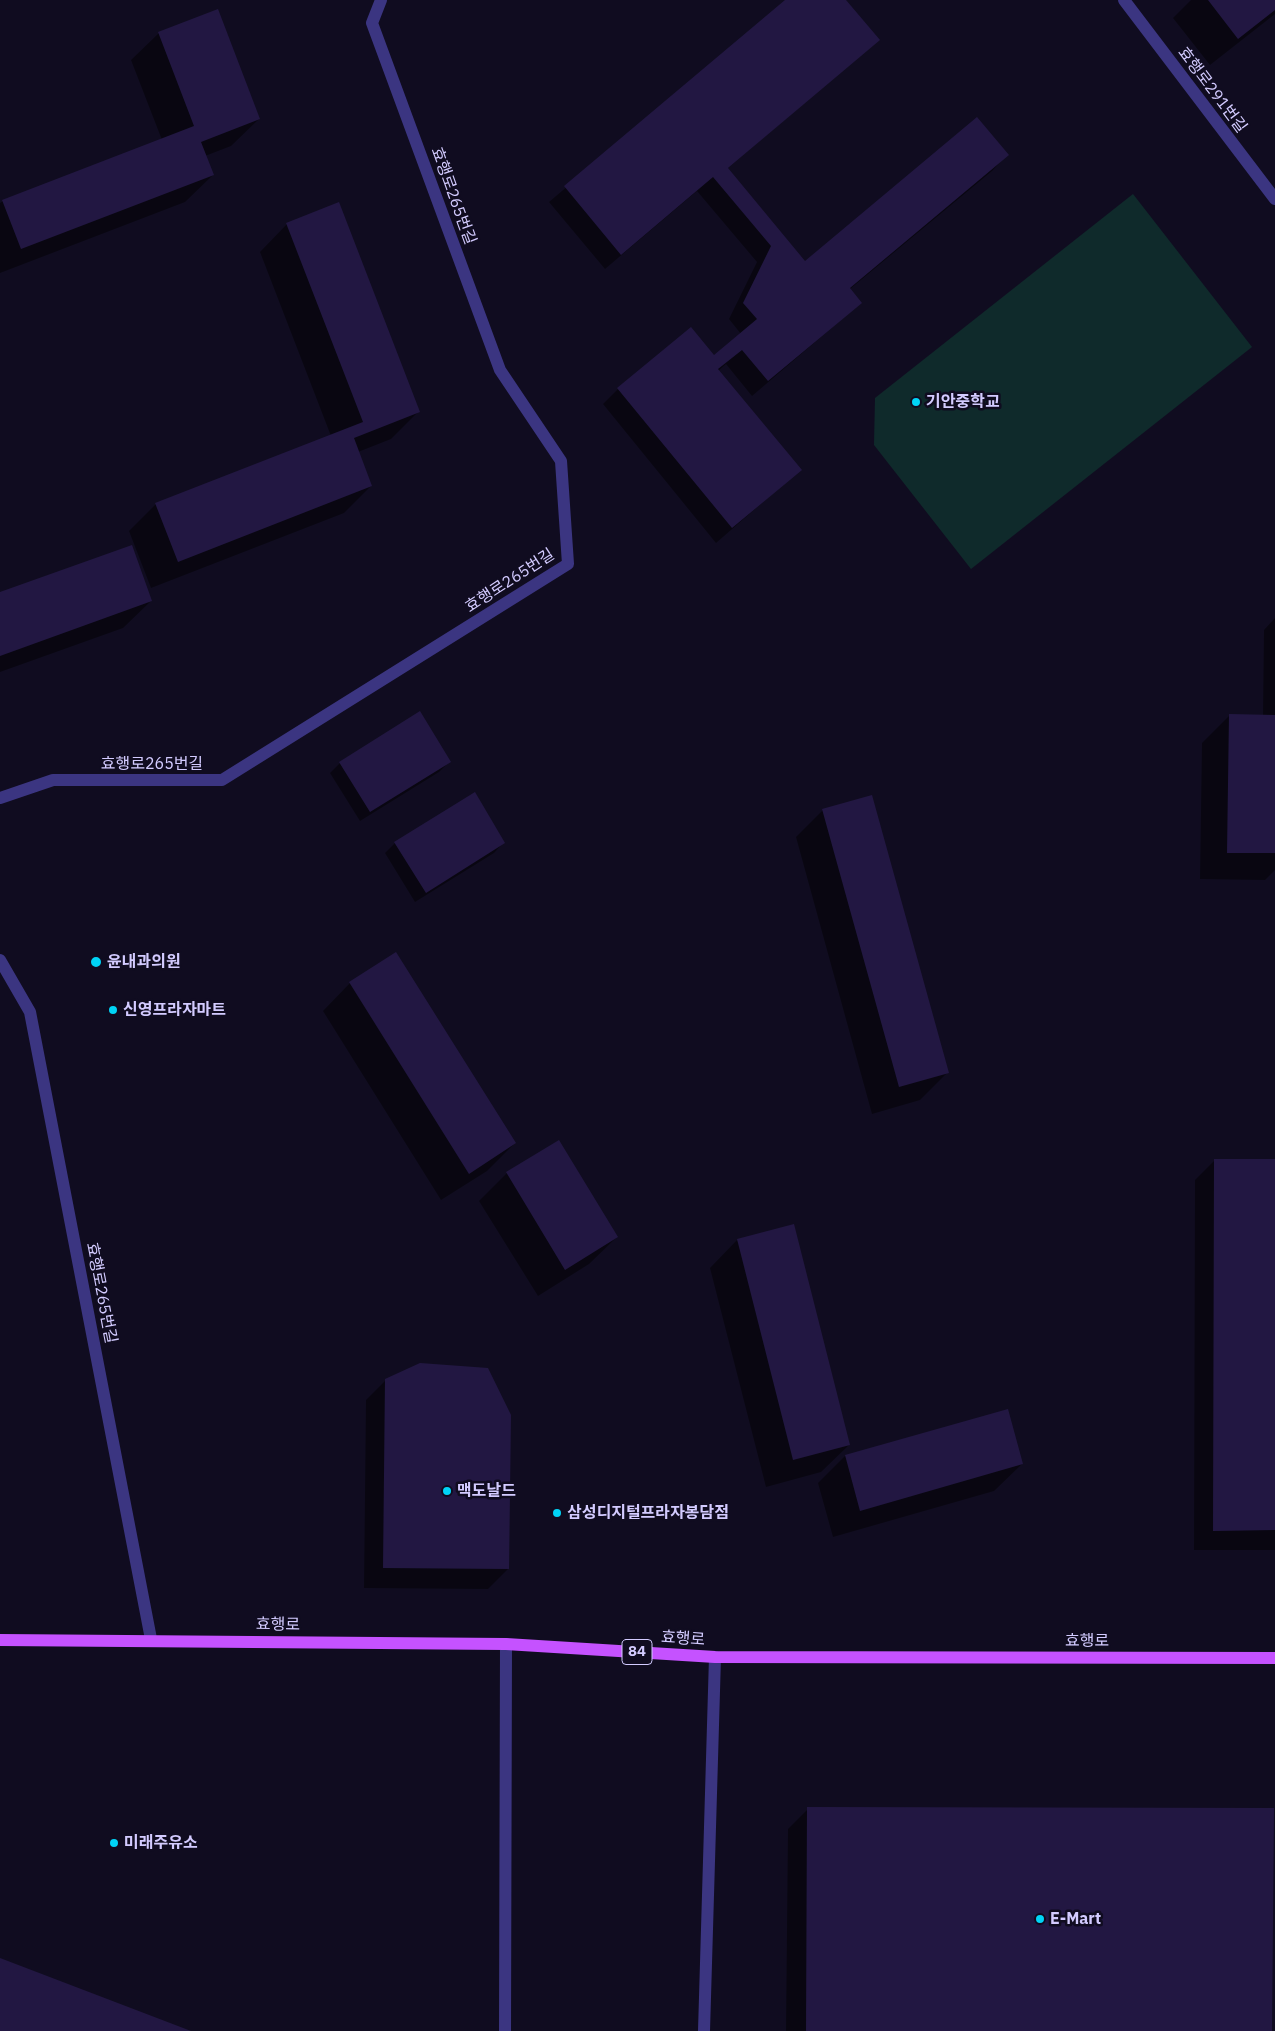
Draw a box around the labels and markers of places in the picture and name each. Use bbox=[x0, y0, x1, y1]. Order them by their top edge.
place label: 기안중학교 bbox=[926, 392, 1000, 412]
marker: 기안중학교 bbox=[910, 396, 922, 408]
place label: 윤내과의원 bbox=[107, 952, 181, 972]
marker: 윤내과의원 bbox=[89, 955, 103, 969]
place label: 신영프라자마트 bbox=[123, 1000, 226, 1020]
marker: 신영프라자마트 bbox=[107, 1004, 119, 1016]
place label: 맥도날드 bbox=[457, 1481, 516, 1501]
marker: 맥도날드 bbox=[441, 1485, 453, 1497]
place label: 삼성디지털프라자봉담점 bbox=[567, 1503, 729, 1523]
marker: 삼성디지털프라자봉담점 bbox=[551, 1507, 563, 1519]
place label: 미래주유소 bbox=[124, 1833, 198, 1853]
marker: 미래주유소 bbox=[108, 1837, 120, 1849]
place label: E-Mart bbox=[1050, 1909, 1101, 1929]
marker: E-Mart bbox=[1034, 1913, 1046, 1925]

